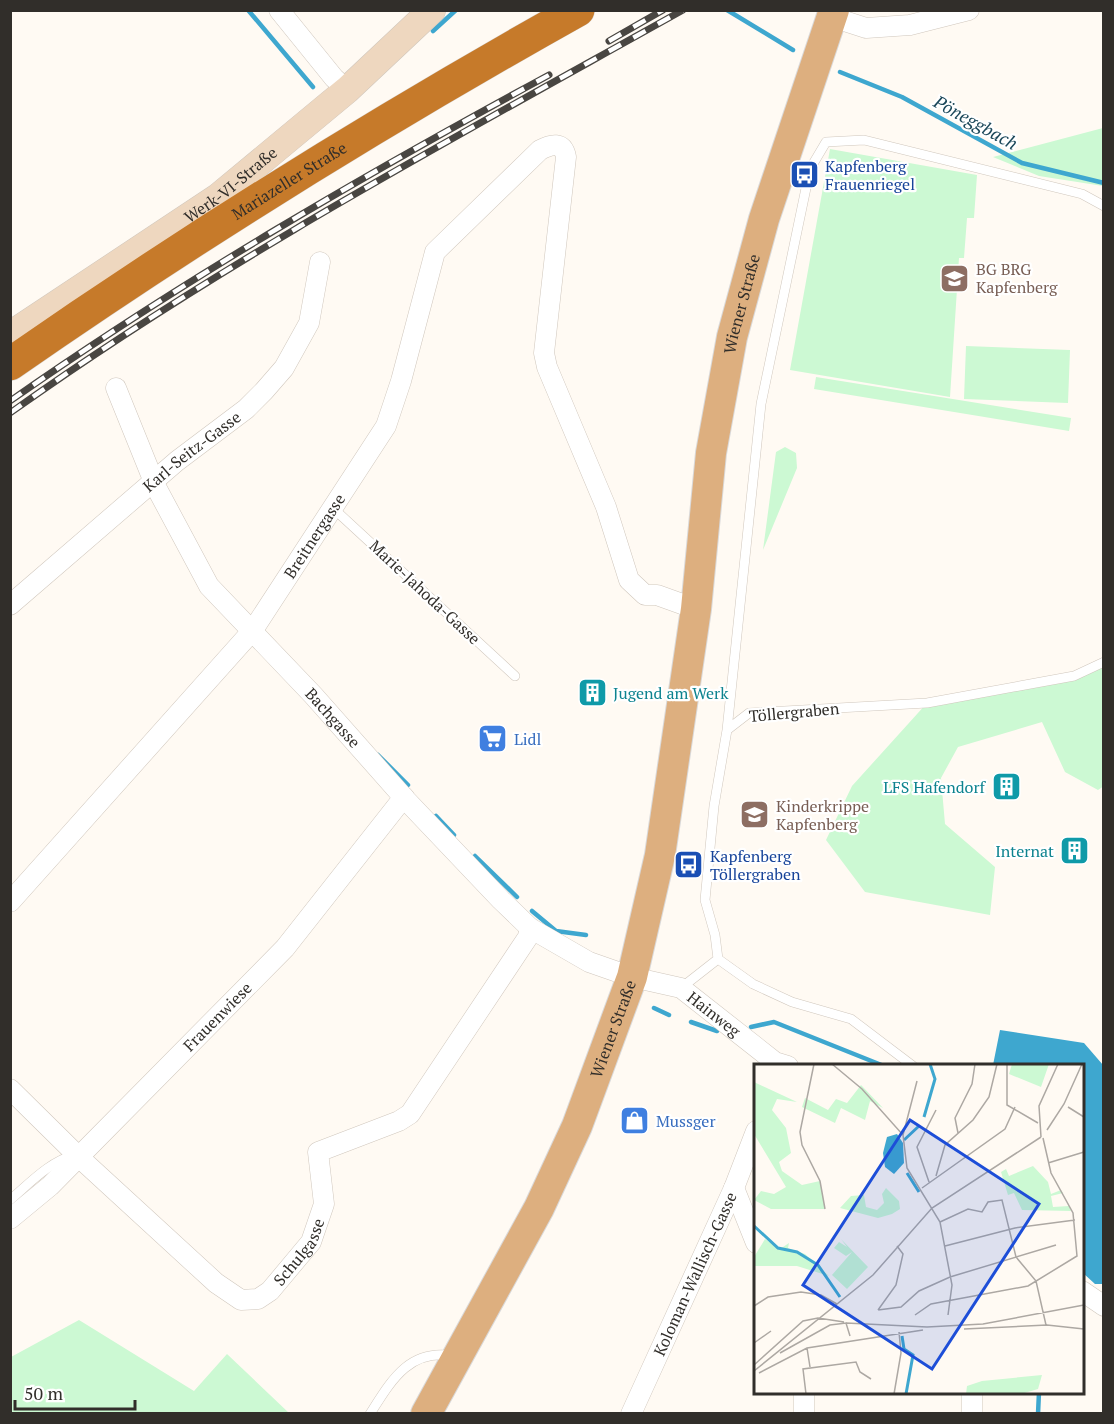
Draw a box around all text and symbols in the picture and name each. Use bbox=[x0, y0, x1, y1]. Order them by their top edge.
water label: Pöneggbach bbox=[929, 89, 1022, 155]
street label: Mariazeller Straße bbox=[227, 137, 351, 225]
street label: Werk-VI-Straße bbox=[180, 142, 282, 228]
place label: Kapfenberg Frauenriegel bbox=[825, 155, 915, 195]
bus stop icon: Kapfenberg Frauenriegel bbox=[788, 159, 820, 191]
street label: Wiener Straße bbox=[718, 251, 765, 356]
place label: BG BRG Kapfenberg bbox=[976, 258, 1058, 298]
school or university icon: BG BRG Kapfenberg bbox=[939, 262, 971, 294]
street label: Karl-Seitz-Gasse bbox=[138, 406, 245, 497]
street label: Breitnergasse bbox=[279, 489, 350, 583]
street label: Marie-Jahoda-Gasse bbox=[365, 535, 485, 649]
building icon: Jugend am Werk bbox=[576, 677, 608, 709]
place label: Jugend am Werk bbox=[613, 682, 729, 704]
street label: Bachgasse bbox=[301, 683, 366, 752]
street label: Töllergraben bbox=[748, 697, 841, 727]
supermarket icon: Lidl bbox=[477, 723, 509, 755]
place label: Lidl bbox=[514, 728, 541, 750]
building icon: LFS Hafendorf bbox=[990, 771, 1022, 803]
place label: LFS Hafendorf bbox=[883, 776, 987, 798]
place label: Kinderkrippe Kapfenberg bbox=[776, 795, 869, 835]
school or university icon: Kinderkrippe Kapfenberg bbox=[739, 799, 771, 831]
building icon: Internat bbox=[1059, 835, 1091, 867]
place label: Internat bbox=[995, 840, 1054, 862]
place label: Kapfenberg Töllergraben bbox=[710, 845, 801, 885]
bus stop icon: Kapfenberg Töllergraben bbox=[673, 849, 705, 881]
street label: Frauenwiese bbox=[178, 977, 257, 1056]
street label: Wiener Straße bbox=[585, 977, 641, 1081]
street label: Hainweg bbox=[683, 986, 746, 1042]
inset map bbox=[754, 1064, 1084, 1394]
shop icon: Mussger bbox=[619, 1105, 651, 1137]
place label: Mussger bbox=[656, 1110, 716, 1132]
street label: Koloman-Wallisch-Gasse bbox=[648, 1188, 742, 1359]
street label: Schulgasse bbox=[268, 1215, 329, 1290]
scale bar bbox=[15, 1373, 135, 1411]
text: 50 m bbox=[24, 1381, 64, 1405]

